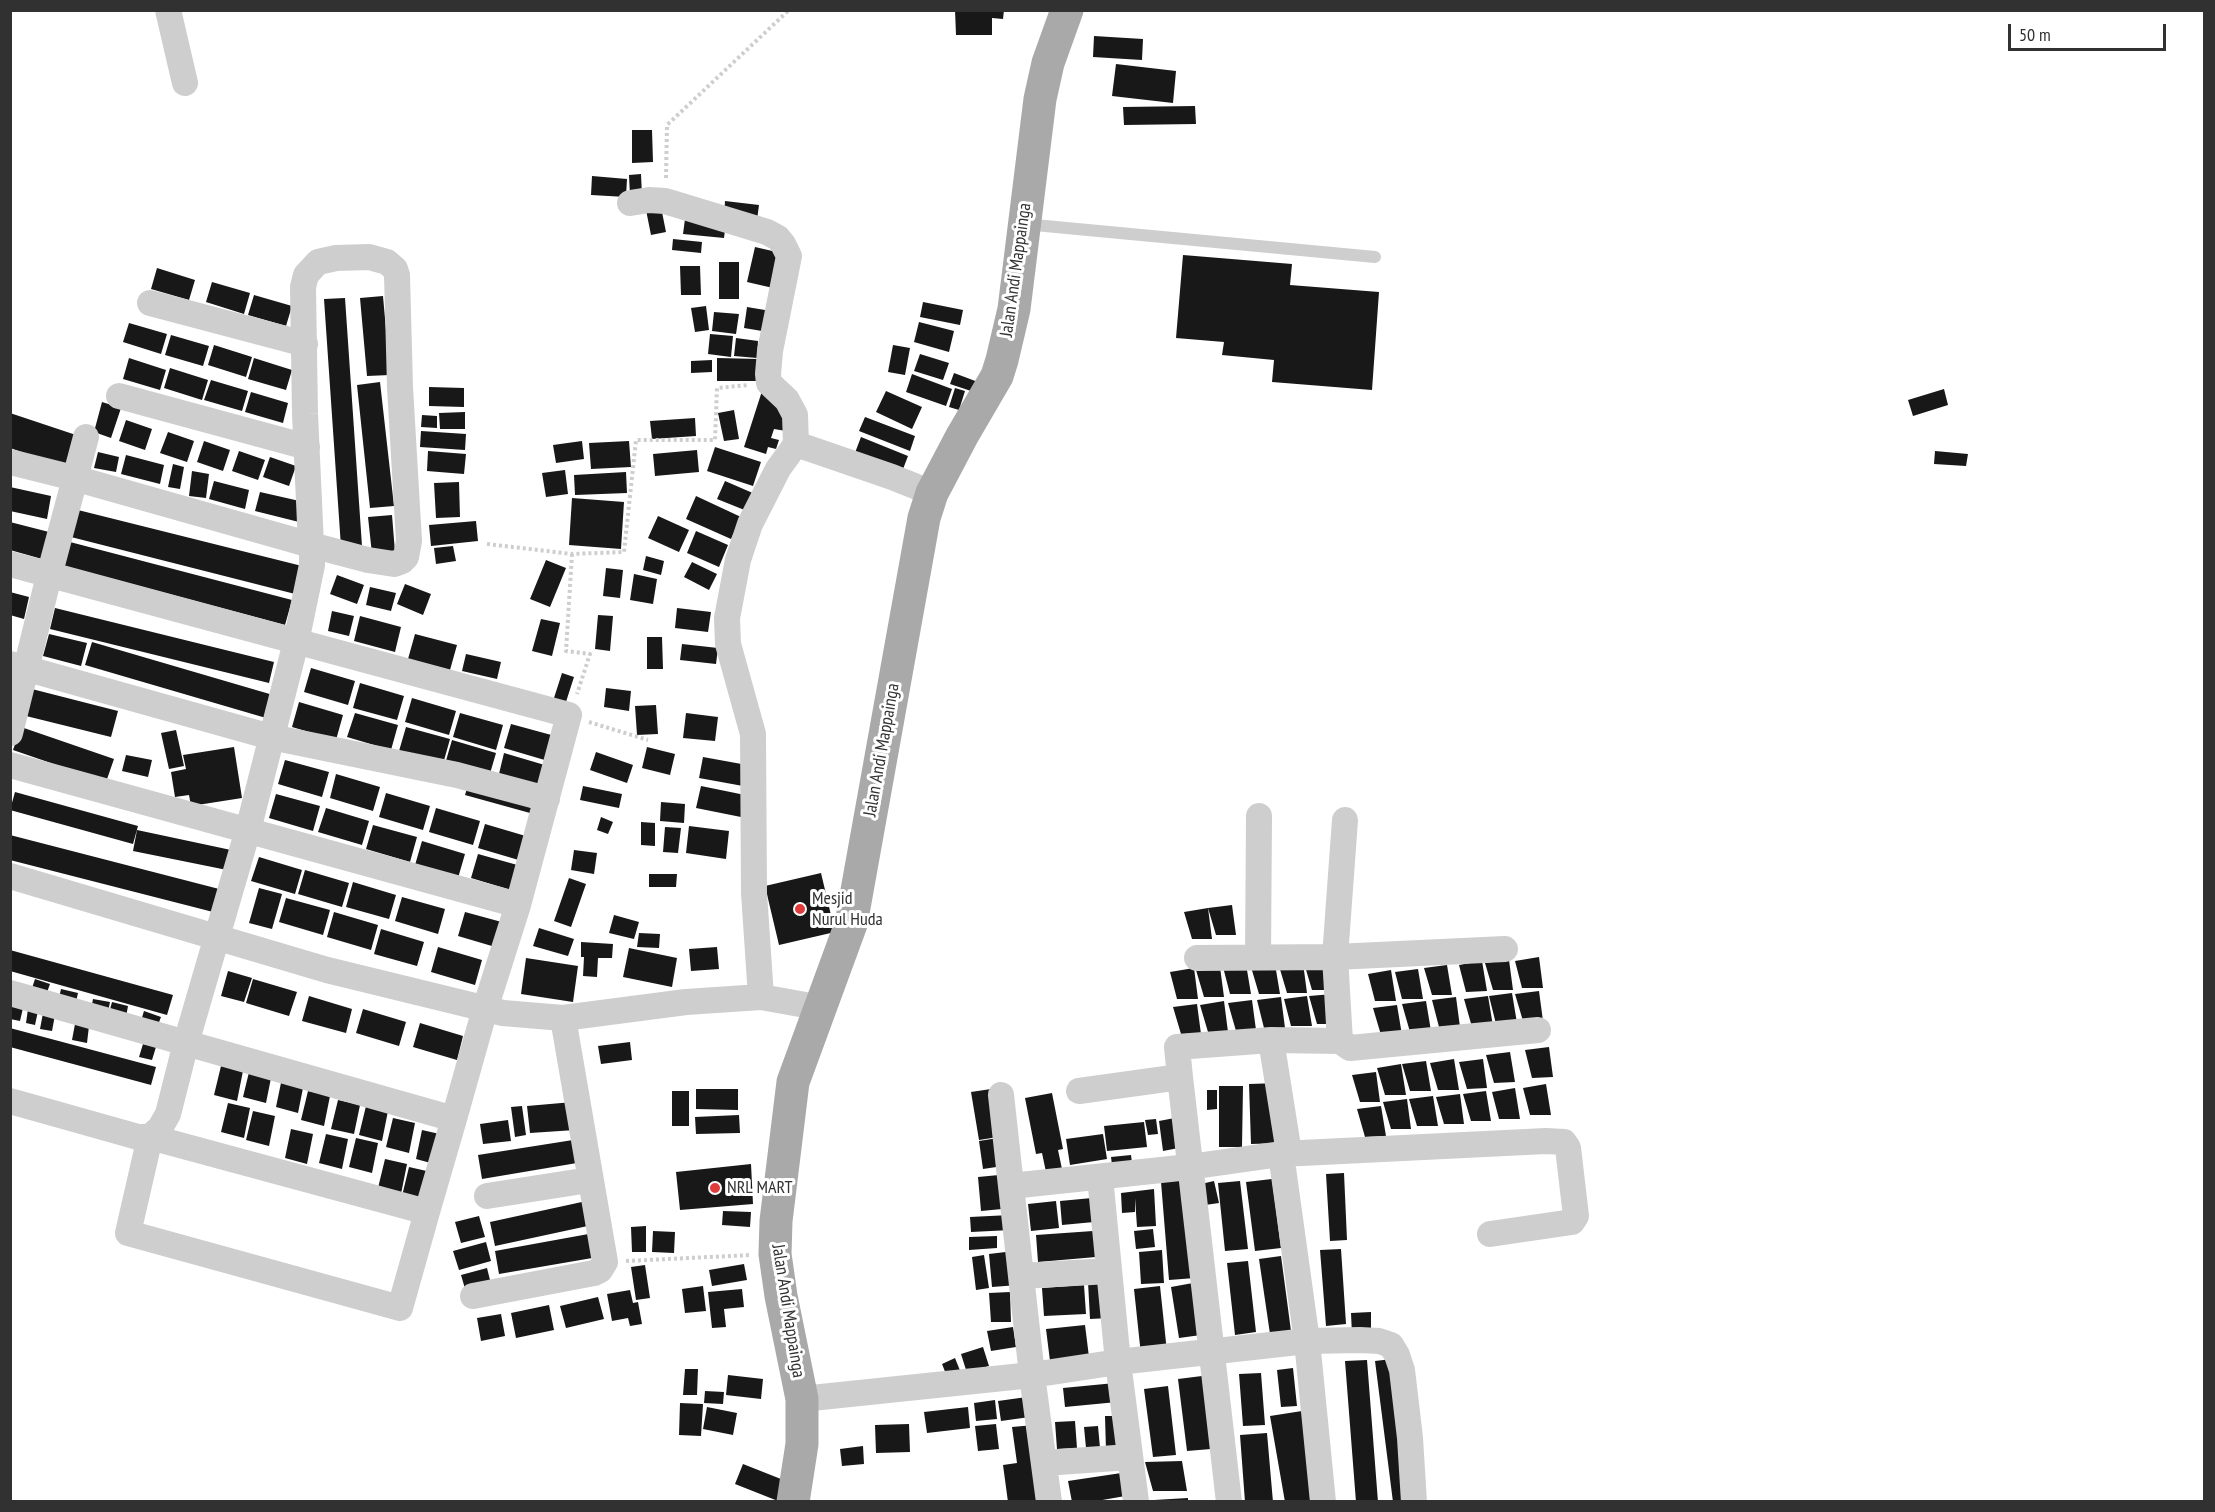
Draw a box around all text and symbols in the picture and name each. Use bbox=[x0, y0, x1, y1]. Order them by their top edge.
scale bar bbox=[2011, 12, 2168, 50]
text: 50 m bbox=[2019, 23, 2051, 46]
street label: Jalan Andi Mappainga bbox=[996, 202, 1036, 338]
street label: Jalan Andi Mappainga bbox=[860, 682, 904, 818]
place label: Mesjid Nurul Huda bbox=[812, 888, 883, 930]
marker: Mesjid Nurul Huda bbox=[793, 902, 807, 916]
place label: NRL MART bbox=[727, 1177, 792, 1199]
marker: NRL MART bbox=[708, 1181, 722, 1195]
street label: Jalan Andi Mappainga bbox=[767, 1243, 809, 1379]

